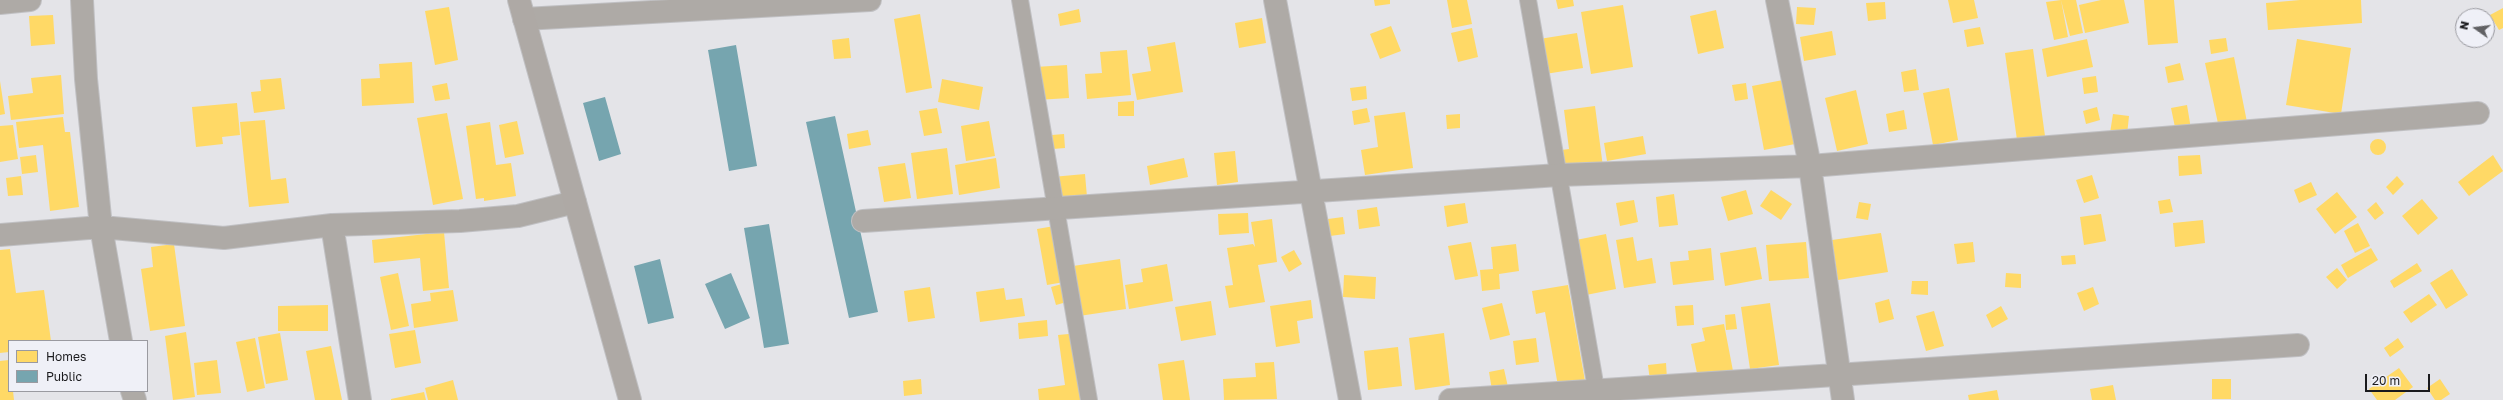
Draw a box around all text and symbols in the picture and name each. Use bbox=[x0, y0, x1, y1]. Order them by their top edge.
north arrow bbox=[2455, 8, 2495, 48]
text: N bbox=[2457, 20, 2471, 31]
legend bbox=[8, 340, 148, 392]
text: Homes bbox=[46, 349, 86, 364]
scale bar bbox=[2367, 366, 2432, 392]
text: Public bbox=[46, 369, 82, 384]
text: 20 m bbox=[2372, 373, 2400, 388]

